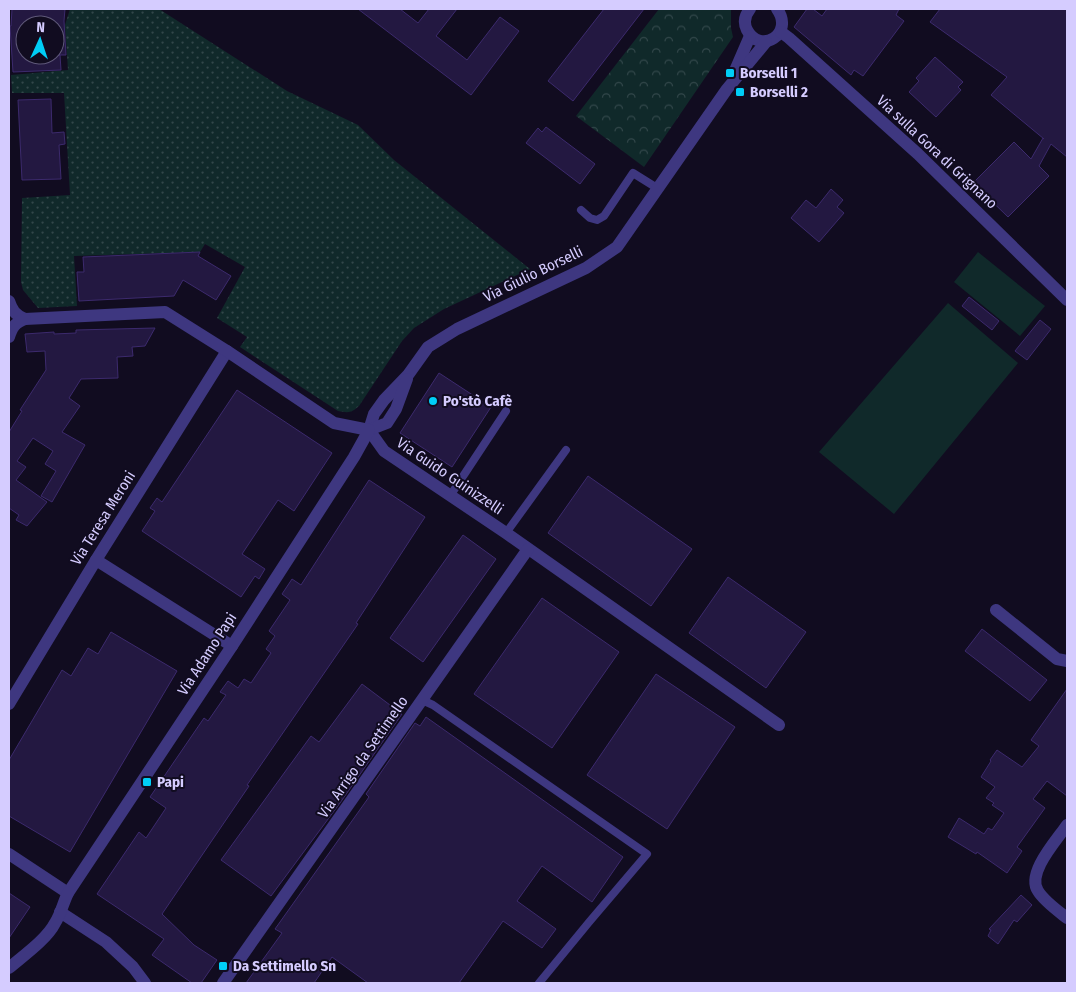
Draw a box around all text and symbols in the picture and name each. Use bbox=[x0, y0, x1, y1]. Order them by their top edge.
north arrow bbox=[15, 15, 65, 65]
text: N bbox=[36, 19, 45, 36]
place label: Borselli 1 bbox=[740, 64, 797, 82]
marker: Borselli 1 bbox=[724, 67, 736, 79]
place label: Borselli 2 bbox=[750, 83, 808, 101]
marker: Borselli 2 bbox=[734, 86, 746, 98]
street label: Via sulla Gora di Grignano bbox=[873, 91, 1001, 213]
street label: Via Giulio Borselli bbox=[480, 242, 586, 306]
place label: Po'stò Cafè bbox=[443, 392, 512, 410]
marker: Po'stò Cafè bbox=[427, 395, 439, 407]
street label: Via Guido Guinizzelli bbox=[393, 434, 507, 518]
street label: Via Teresa Meroni bbox=[67, 468, 139, 568]
street label: Via Adamo Papi bbox=[174, 609, 240, 699]
street label: Via Arrigo da Settimello bbox=[314, 692, 412, 821]
place label: Papi bbox=[157, 773, 184, 791]
marker: Papi bbox=[141, 776, 153, 788]
place label: Da Settimello Sn bbox=[233, 957, 336, 975]
marker: Da Settimello Sn bbox=[217, 960, 229, 972]

